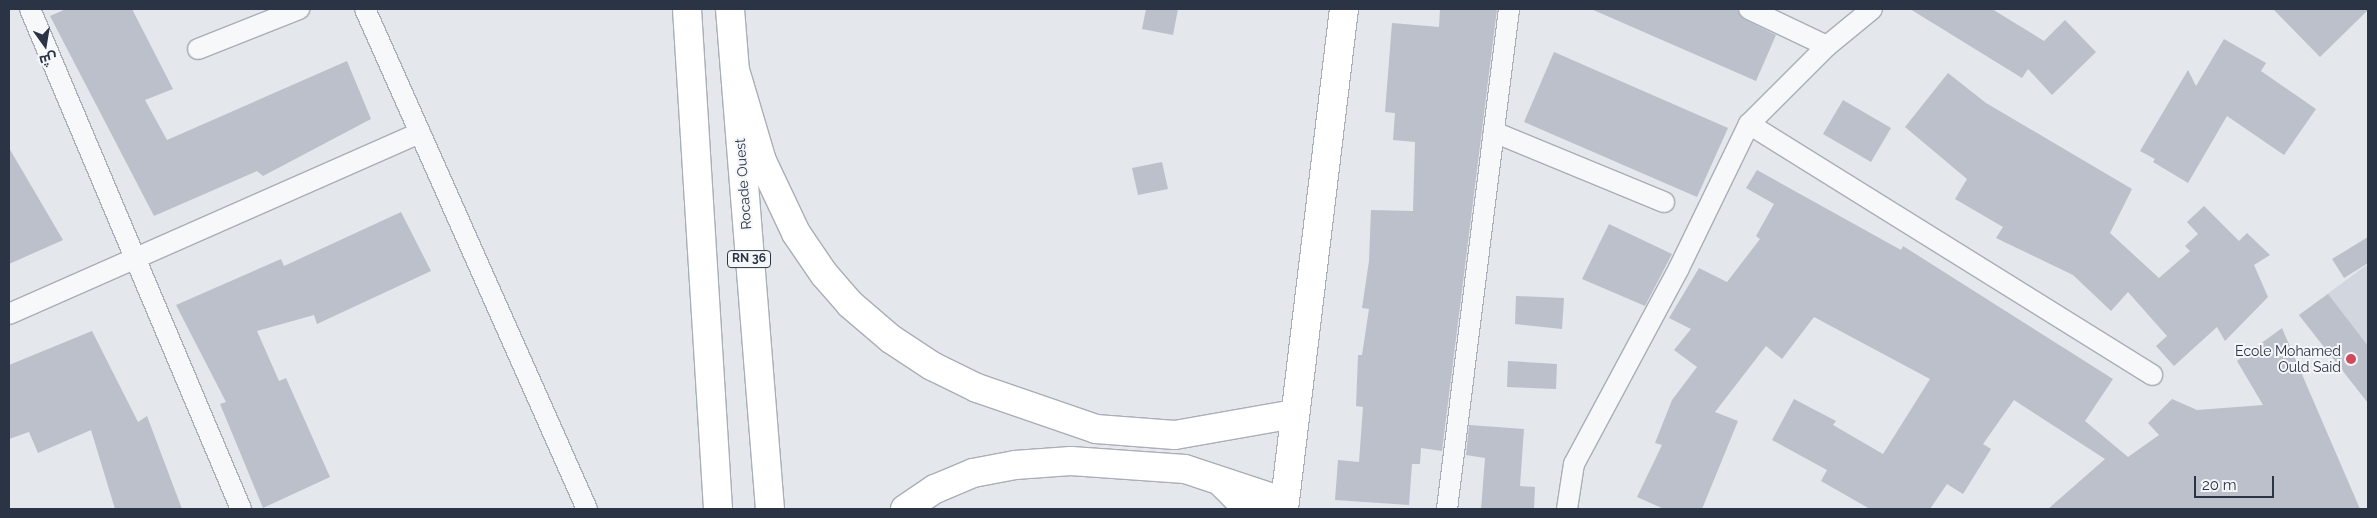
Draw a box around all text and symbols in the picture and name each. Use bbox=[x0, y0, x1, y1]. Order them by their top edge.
north arrow bbox=[20, 20, 70, 70]
text: ش bbox=[38, 50, 59, 69]
street label: Rocade Ouest bbox=[731, 138, 755, 230]
road number: RN 36 bbox=[726, 250, 772, 268]
place label: Ecole Mohamed Ould Said bbox=[2235, 343, 2341, 376]
marker: Ecole Mohamed Ould Said bbox=[2345, 353, 2357, 365]
scale bar bbox=[2197, 466, 2277, 498]
text: 20 m bbox=[2202, 476, 2237, 494]

